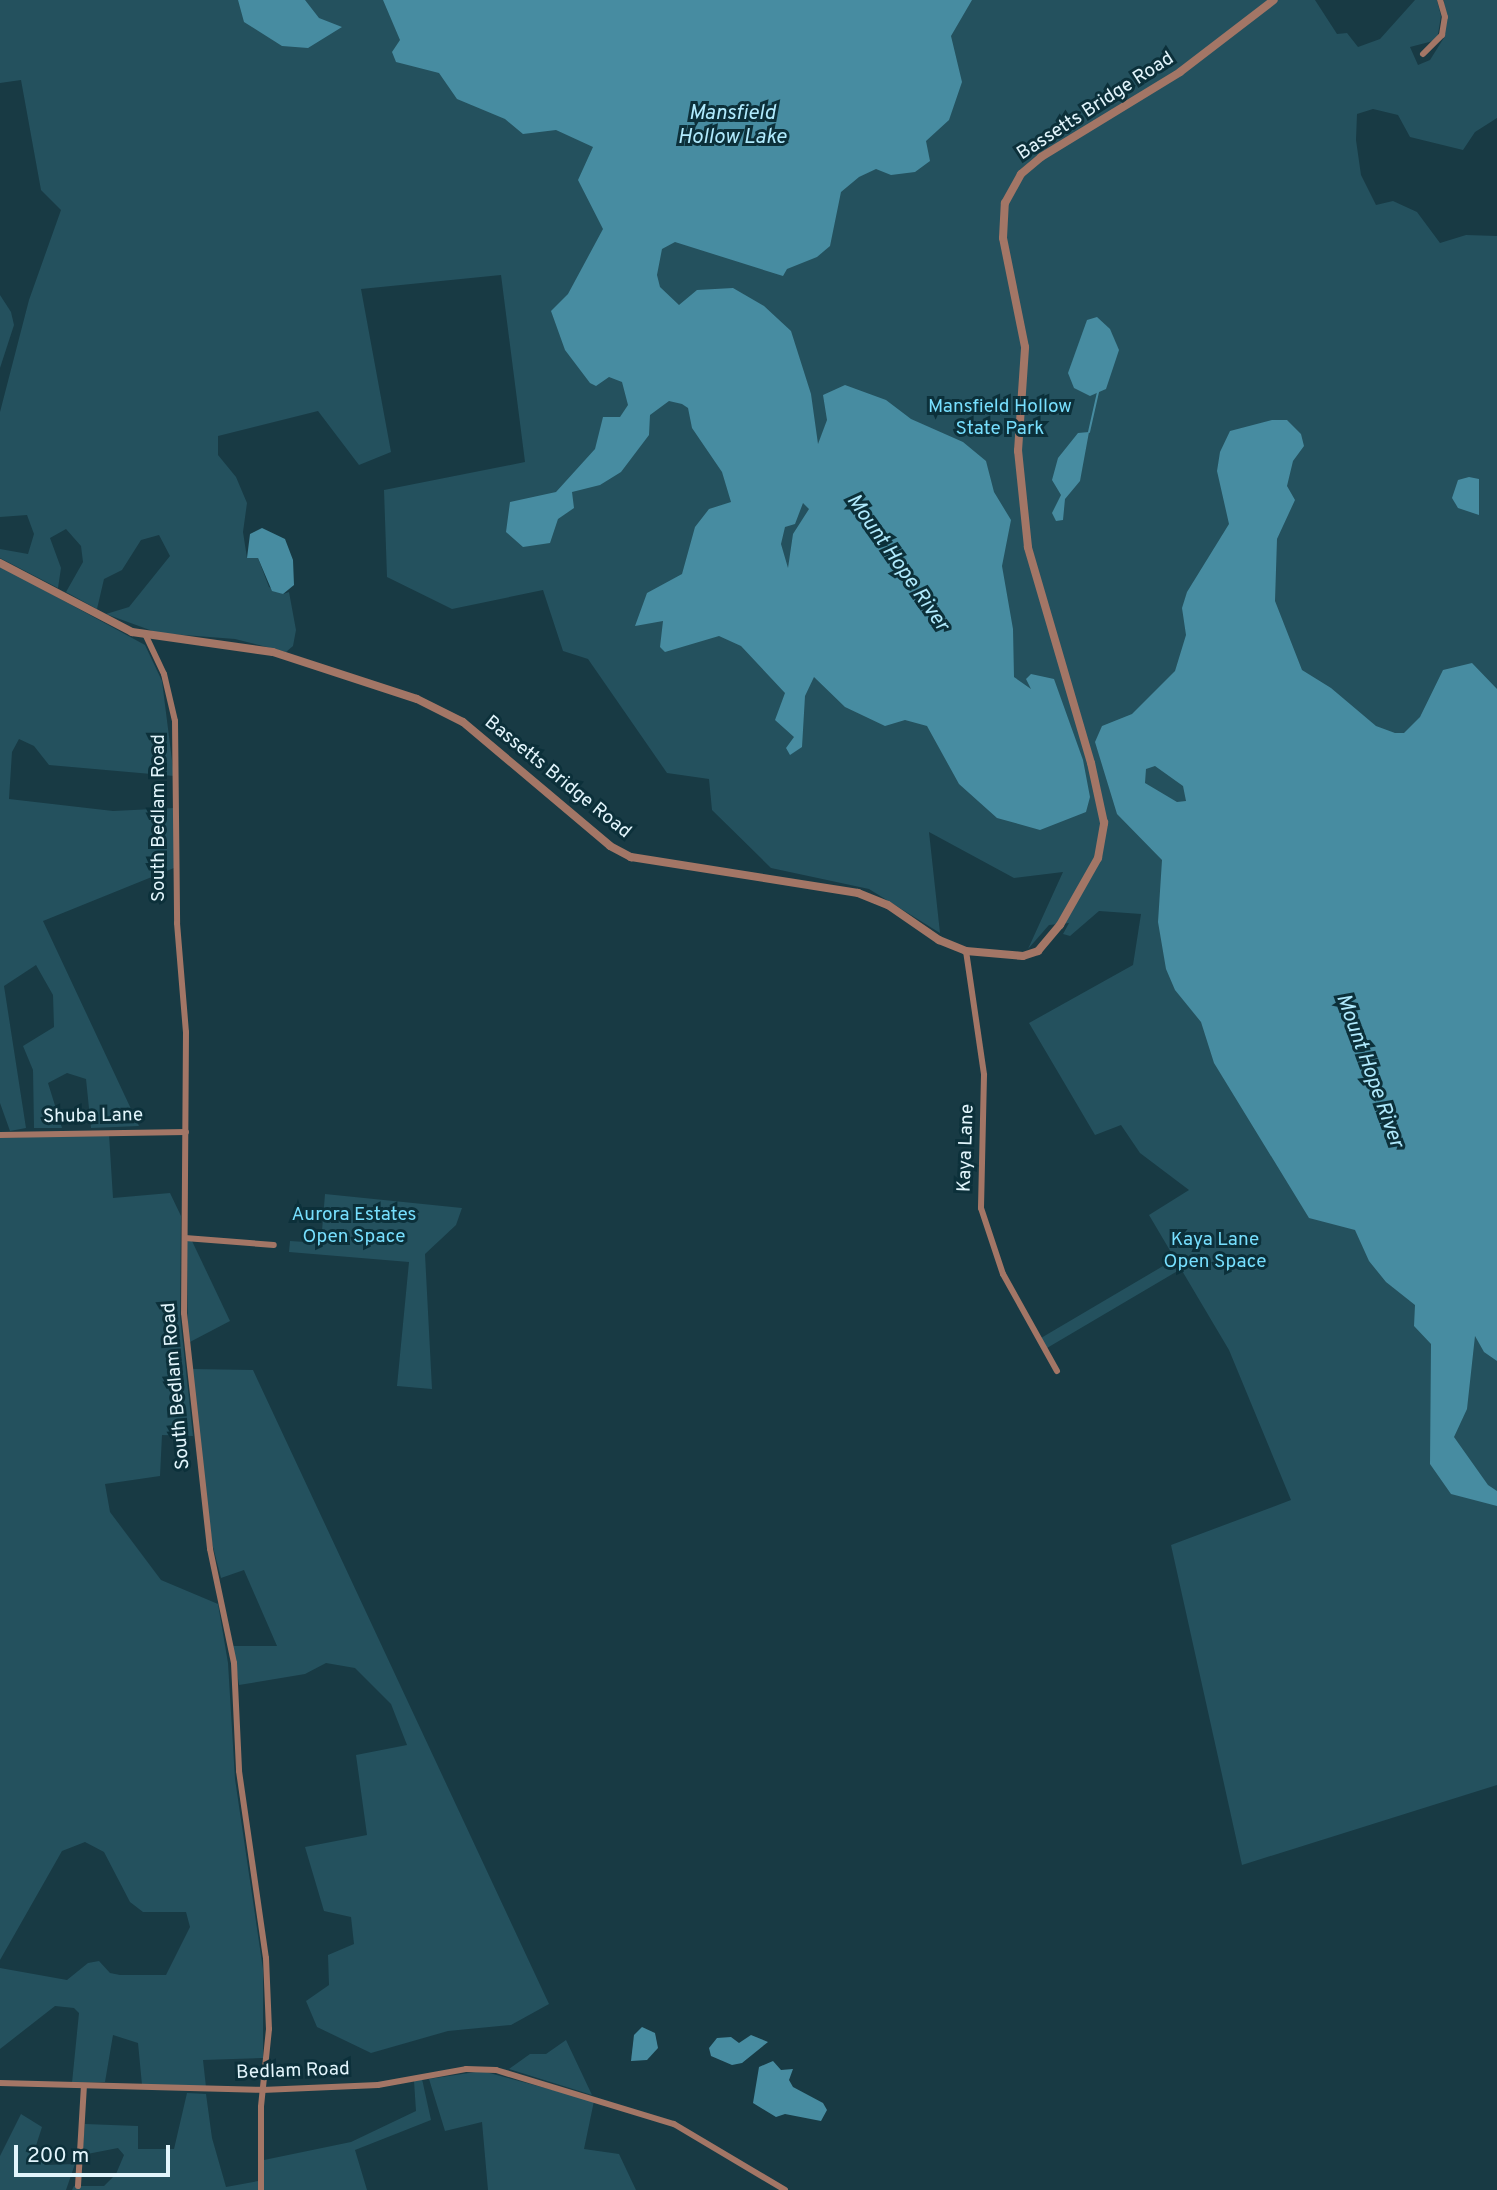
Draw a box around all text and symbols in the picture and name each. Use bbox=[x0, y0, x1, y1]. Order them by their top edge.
street label: Bassetts Bridge Road bbox=[1013, 48, 1179, 166]
water label: Mansfield Hollow Lake bbox=[678, 101, 786, 151]
park label: Mansfield Hollow State Park bbox=[928, 397, 1072, 441]
water label: Mount Hope River bbox=[840, 489, 954, 637]
street label: Bassetts Bridge Road bbox=[479, 712, 635, 844]
street label: South Bedlam Road bbox=[149, 734, 171, 902]
water label: Mount Hope River bbox=[1329, 991, 1409, 1151]
street label: Kaya Lane bbox=[954, 1103, 980, 1193]
street label: Shuba Lane bbox=[43, 1105, 143, 1129]
park label: Aurora Estates Open Space bbox=[292, 1205, 416, 1249]
park label: Kaya Lane Open Space bbox=[1163, 1230, 1267, 1274]
street label: South Bedlam Road bbox=[158, 1301, 196, 1471]
street label: Bedlam Road bbox=[236, 2059, 350, 2085]
scale bar bbox=[18, 2130, 173, 2174]
text: 200 m bbox=[27, 2143, 89, 2170]

